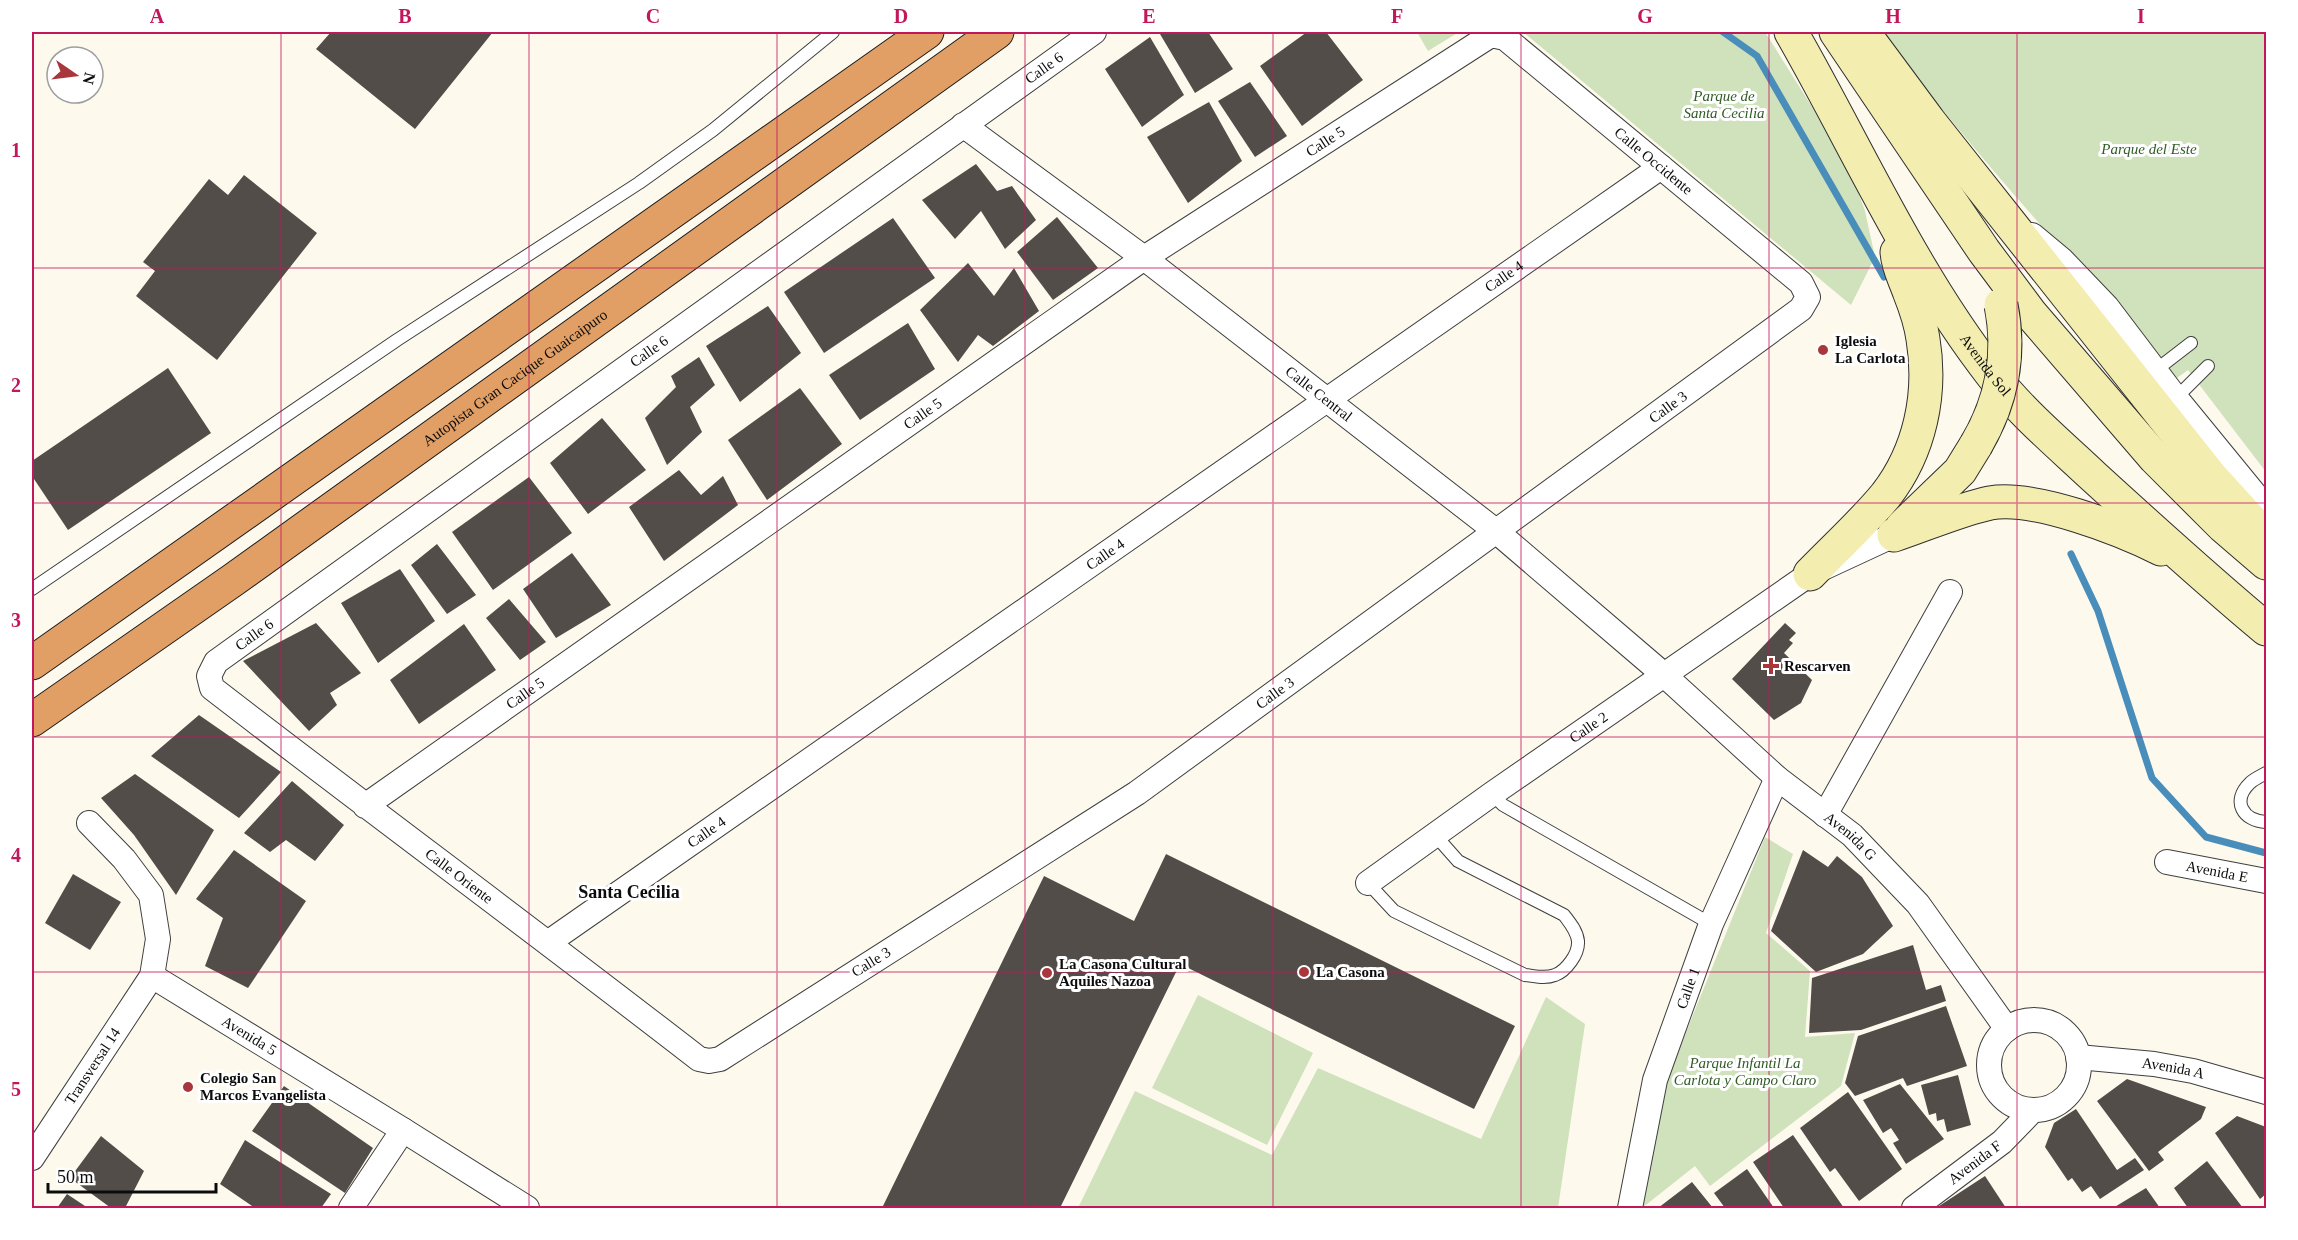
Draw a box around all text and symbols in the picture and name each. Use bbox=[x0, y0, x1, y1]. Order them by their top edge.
text: A bbox=[150, 5, 165, 27]
text: B bbox=[398, 5, 412, 27]
text: C bbox=[646, 5, 660, 27]
text: D bbox=[894, 5, 908, 27]
text: E bbox=[1142, 5, 1156, 27]
text: F bbox=[1391, 5, 1403, 27]
text: G bbox=[1637, 5, 1653, 27]
text: H bbox=[1885, 5, 1901, 27]
text: I bbox=[2137, 5, 2145, 27]
north arrow bbox=[45, 45, 105, 105]
street label: Calle 6 bbox=[1022, 49, 1066, 87]
text: N bbox=[79, 71, 99, 87]
park label: Parque de Santa Cecilia bbox=[1683, 88, 1765, 121]
street label: Calle 5 bbox=[1303, 123, 1348, 160]
street label: Calle Occidente bbox=[1611, 124, 1696, 198]
text: 1 bbox=[11, 139, 21, 161]
park label: Parque del Este bbox=[2100, 141, 2197, 157]
street label: Calle 4 bbox=[1482, 257, 1527, 295]
street label: Autopista Gran Cacique Guaicaipuro bbox=[420, 306, 610, 449]
street label: Avenida Sol bbox=[1957, 331, 2014, 399]
street label: Calle 6 bbox=[627, 332, 672, 370]
place label: Iglesia La Carlota bbox=[1835, 333, 1906, 366]
marker: Iglesia La Carlota bbox=[1816, 343, 1830, 357]
street label: Calle Central bbox=[1283, 363, 1355, 424]
text: 2 bbox=[11, 374, 21, 396]
street label: Calle 3 bbox=[1646, 388, 1690, 426]
street label: Calle 5 bbox=[901, 395, 945, 433]
street label: Calle 4 bbox=[1083, 535, 1128, 573]
text: 3 bbox=[11, 609, 21, 631]
street label: Calle 6 bbox=[232, 615, 277, 654]
marker: Rescarven bbox=[1762, 657, 1780, 675]
place label: Rescarven bbox=[1784, 658, 1851, 674]
street label: Calle 5 bbox=[503, 674, 547, 712]
street label: Calle 3 bbox=[1253, 674, 1297, 712]
street label: Calle 2 bbox=[1566, 708, 1611, 746]
street label: Avenida G bbox=[1821, 809, 1880, 864]
street label: Calle 4 bbox=[684, 813, 729, 851]
text: 4 bbox=[11, 844, 21, 866]
street label: Calle Oriente bbox=[422, 845, 496, 907]
street label: Avenida E bbox=[2185, 858, 2249, 885]
district label: Santa Cecilia bbox=[578, 882, 680, 902]
street label: Calle 3 bbox=[849, 944, 893, 980]
place label: La Casona Cultural Aquiles Nazoa bbox=[1059, 956, 1187, 989]
place label: La Casona bbox=[1316, 964, 1385, 980]
marker: La Casona bbox=[1297, 965, 1311, 979]
street label: Calle 1 bbox=[1673, 965, 1703, 1011]
marker: La Casona Cultural Aquiles Nazoa bbox=[1040, 966, 1054, 980]
street label: Avenida 5 bbox=[219, 1013, 279, 1058]
street label: Transversal 14 bbox=[62, 1024, 124, 1107]
park label: Parque Infantil La Carlota y Campo Claro bbox=[1674, 1055, 1817, 1088]
street label: Avenida A bbox=[2141, 1055, 2207, 1082]
place label: Colegio San Marcos Evangelista bbox=[200, 1070, 326, 1103]
text: 5 bbox=[11, 1078, 21, 1100]
marker: Colegio San Marcos Evangelista bbox=[181, 1080, 195, 1094]
street label: Avenida F bbox=[1945, 1137, 2004, 1187]
scale bar bbox=[48, 1156, 216, 1194]
text: 50 m bbox=[57, 1167, 94, 1187]

